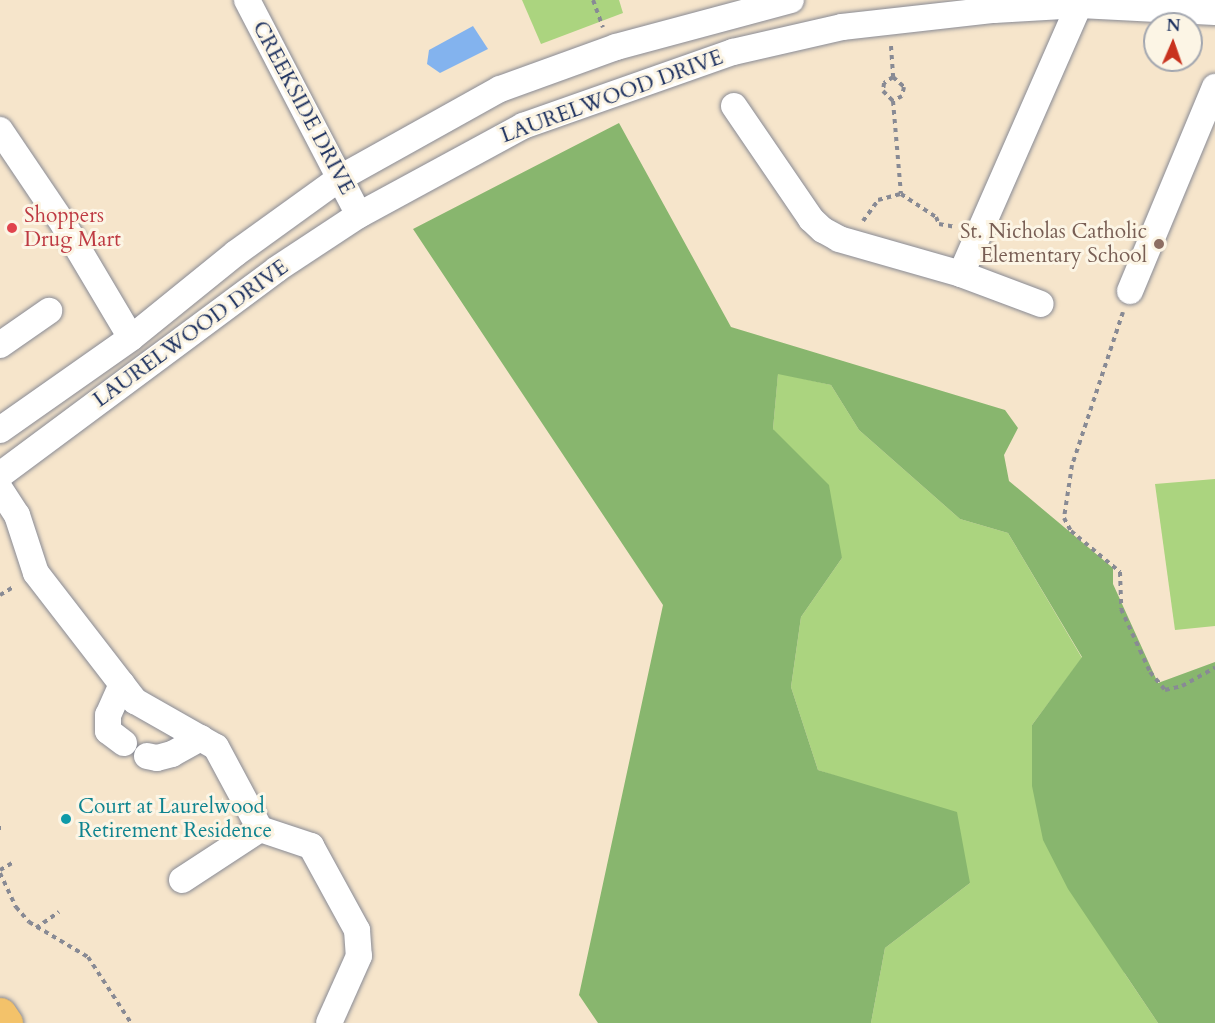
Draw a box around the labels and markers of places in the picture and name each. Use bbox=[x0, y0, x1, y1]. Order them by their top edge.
place label: Shoppers Drug Mart bbox=[24, 203, 121, 253]
place label: St. Nicholas Catholic Elementary School bbox=[960, 219, 1147, 269]
marker: Shoppers Drug Mart bbox=[5, 221, 19, 235]
marker: St. Nicholas Catholic Elementary School bbox=[1152, 237, 1166, 251]
place label: Court at Laurelwood Retirement Residence bbox=[78, 794, 272, 844]
marker: Court at Laurelwood Retirement Residence bbox=[59, 812, 73, 826]

